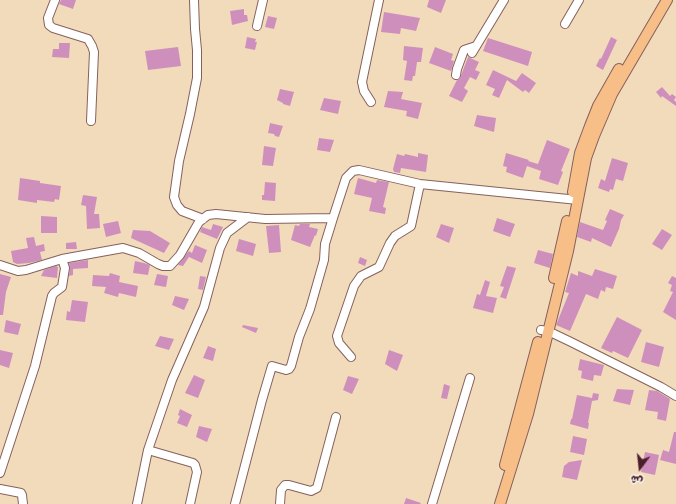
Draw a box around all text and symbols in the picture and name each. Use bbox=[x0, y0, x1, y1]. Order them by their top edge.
north arrow bbox=[620, 448, 660, 488]
text: ش bbox=[629, 472, 644, 488]

